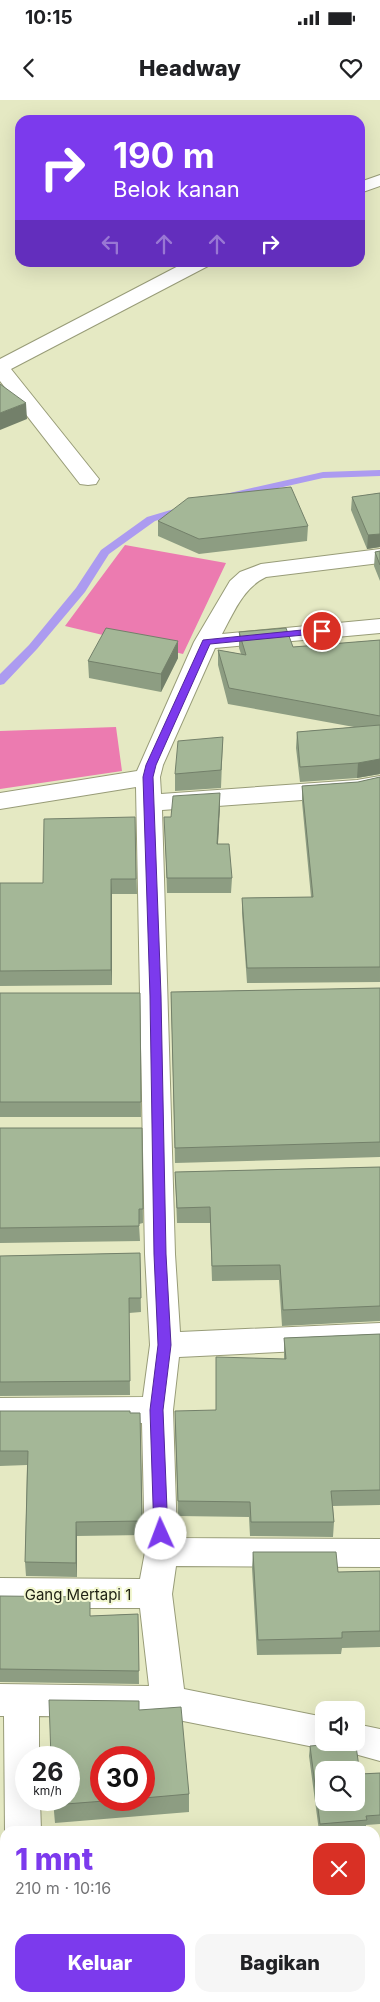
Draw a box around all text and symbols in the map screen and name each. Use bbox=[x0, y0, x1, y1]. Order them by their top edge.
text: 10:15 bbox=[25, 6, 73, 29]
icon: back bbox=[15, 54, 43, 82]
icon: heart bbox=[337, 54, 365, 82]
text: Headway bbox=[139, 55, 241, 81]
text: 190 m bbox=[113, 134, 215, 176]
icon: right bbox=[30, 135, 95, 200]
text: Belok kanan bbox=[113, 176, 240, 202]
icon: left bbox=[97, 230, 125, 258]
icon: ahead bbox=[150, 230, 178, 258]
icon: ahead bbox=[203, 230, 231, 258]
icon: right bbox=[256, 230, 284, 258]
pin bbox=[301, 610, 343, 652]
icon: arrive bbox=[308, 617, 336, 645]
position arrow bbox=[134, 1507, 186, 1559]
street label: Gang Mertapi 1 bbox=[25, 1585, 131, 1604]
map controls bbox=[315, 1701, 365, 1811]
button: sound bbox=[315, 1701, 365, 1751]
speed limit sign: 30 bbox=[90, 1746, 155, 1811]
text: 26 bbox=[32, 1757, 63, 1787]
button: search bbox=[315, 1761, 365, 1811]
text: km/h bbox=[33, 1783, 62, 1798]
text: 1 mnt bbox=[15, 1841, 93, 1877]
button: close bbox=[313, 1843, 365, 1895]
text: 210 m · 10:16 bbox=[15, 1878, 111, 1898]
button: Keluar bbox=[15, 1934, 185, 1992]
button: Bagikan bbox=[195, 1934, 365, 1992]

